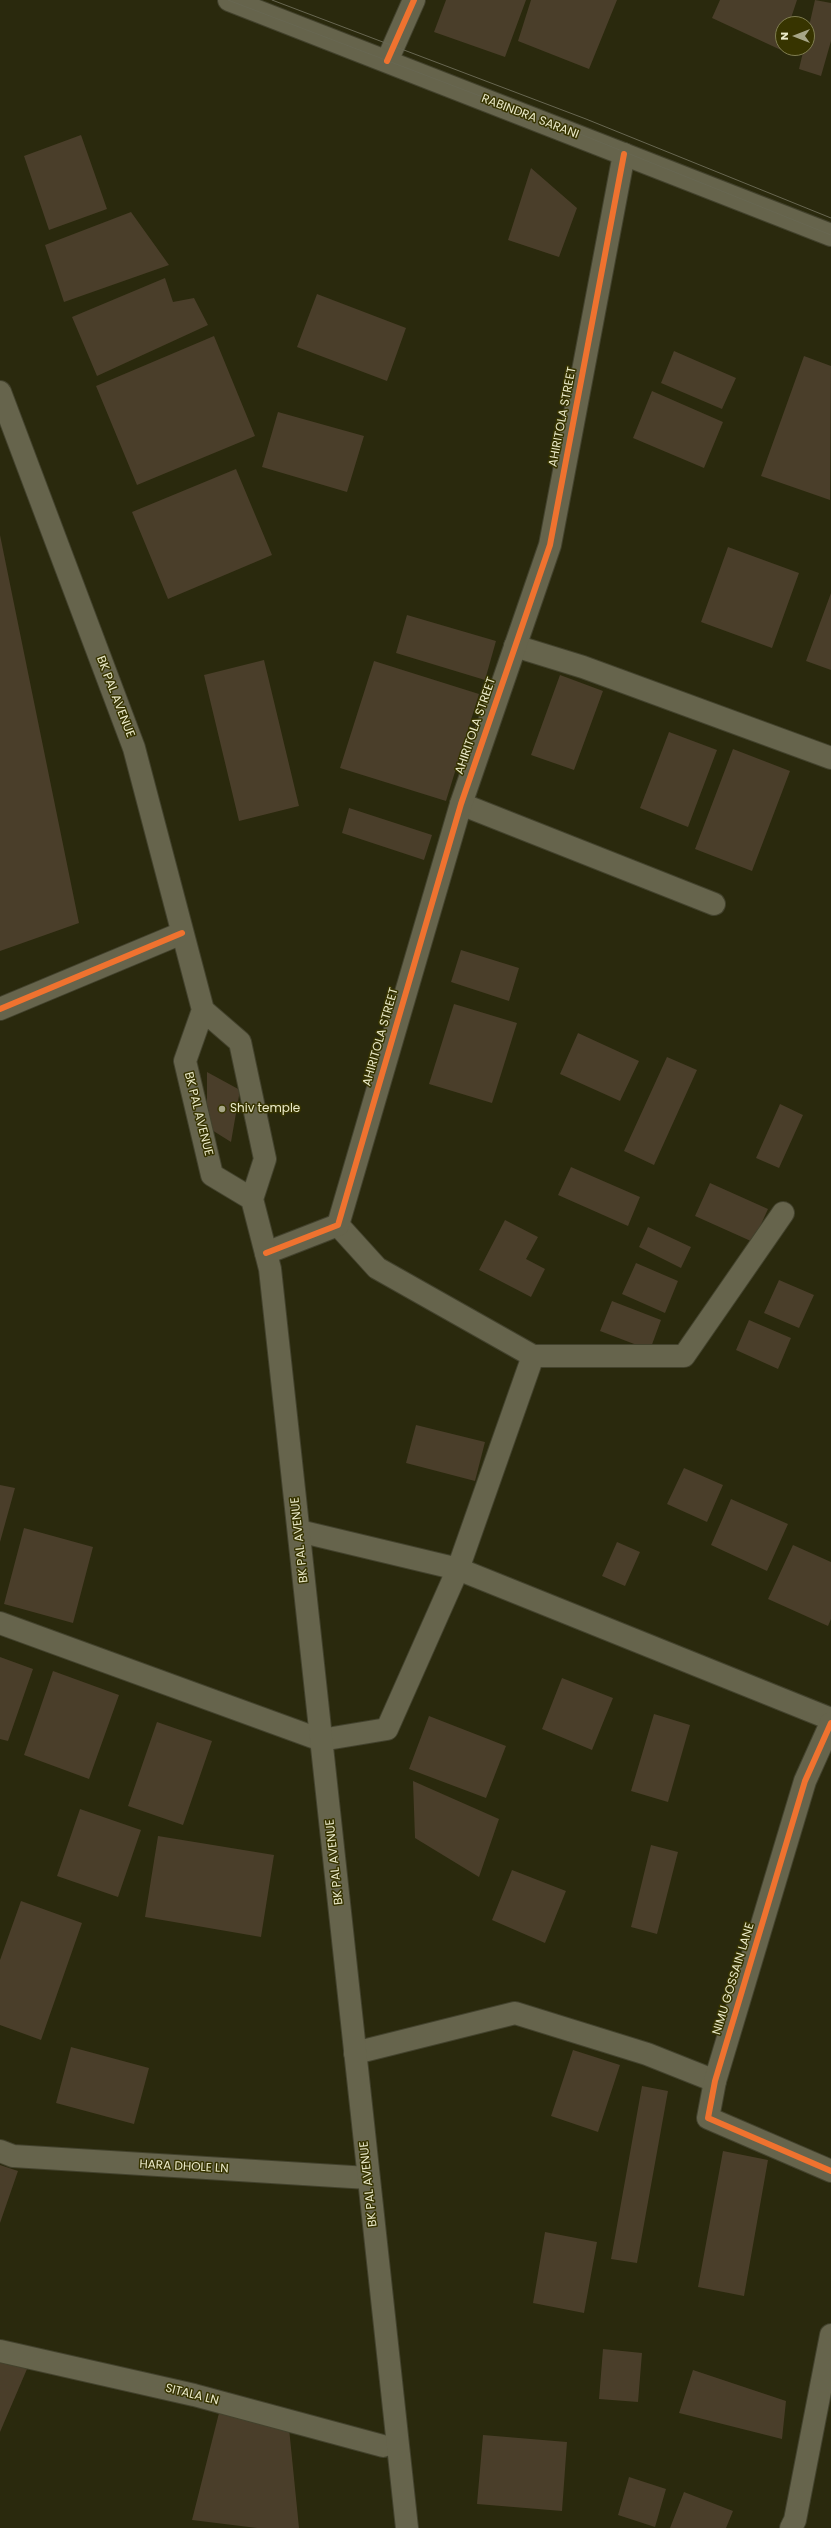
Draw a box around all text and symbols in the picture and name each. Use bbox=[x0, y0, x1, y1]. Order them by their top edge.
north arrow bbox=[775, 16, 815, 56]
text: N bbox=[776, 32, 792, 40]
street label: RABINDRA SARANI bbox=[479, 92, 581, 142]
street label: AHIRITOLA STREET bbox=[546, 366, 580, 468]
street label: BK PAL AVENUE bbox=[93, 654, 137, 740]
street label: AHIRITOLA STREET bbox=[453, 676, 499, 776]
street label: AHIRITOLA STREET bbox=[360, 986, 402, 1088]
street label: BK PAL AVENUE bbox=[181, 1070, 215, 1158]
place label: Shiv temple bbox=[230, 1102, 300, 1116]
marker: Shiv temple bbox=[217, 1104, 227, 1114]
street label: BK PAL AVENUE bbox=[288, 1496, 312, 1584]
street label: BK PAL AVENUE bbox=[323, 1818, 347, 1906]
street label: NIMU GOSSAIN LANE bbox=[710, 1921, 758, 2037]
street label: BK PAL AVENUE bbox=[357, 2140, 381, 2228]
street label: HARA DHOLE LN bbox=[139, 2157, 229, 2177]
street label: SITALA LN bbox=[164, 2381, 220, 2409]

